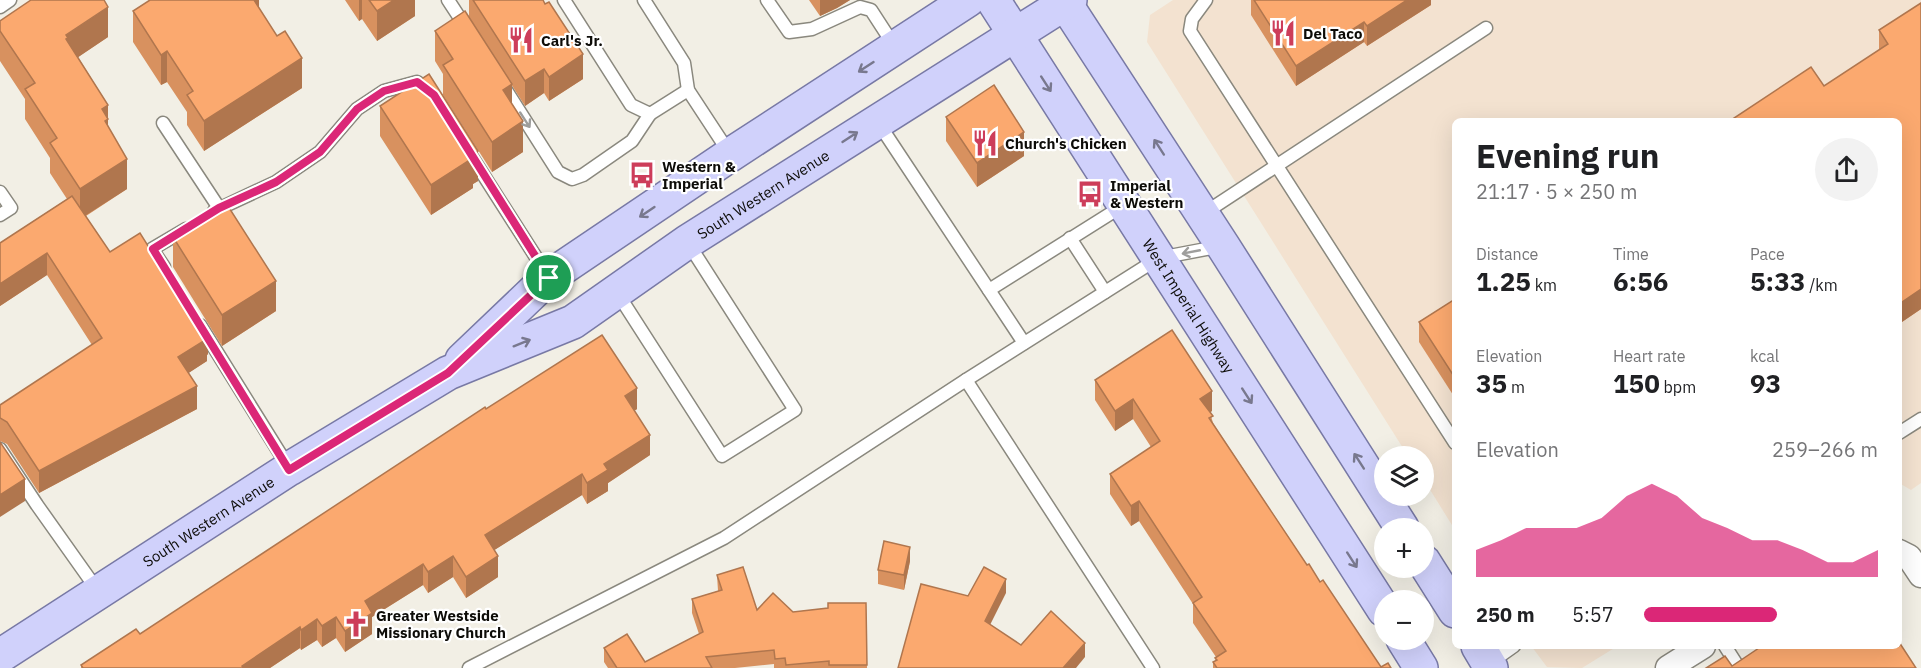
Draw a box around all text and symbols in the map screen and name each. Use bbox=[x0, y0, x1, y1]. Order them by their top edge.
restaurant icon: Del Taco bbox=[1268, 18, 1298, 48]
place label: Del Taco bbox=[1303, 24, 1362, 43]
restaurant icon: Carl's Jr. bbox=[506, 25, 536, 55]
place label: Carl's Jr. bbox=[541, 31, 603, 50]
one-way arrow bbox=[858, 60, 875, 73]
one-way arrow bbox=[1040, 76, 1053, 93]
one-way arrow bbox=[519, 111, 531, 128]
restaurant icon: Church's Chicken bbox=[970, 128, 1000, 158]
one-way arrow bbox=[842, 131, 859, 144]
place label: Church's Chicken bbox=[1005, 134, 1127, 153]
text: Evening run bbox=[1476, 134, 1660, 177]
button: share bbox=[1815, 138, 1878, 201]
one-way arrow bbox=[1152, 139, 1165, 156]
street label: South Western Avenue bbox=[693, 145, 833, 243]
place label: Western & Imperial bbox=[662, 157, 736, 193]
bus stop icon: Western & Imperial bbox=[627, 160, 657, 190]
place label: Imperial & Western bbox=[1110, 176, 1184, 212]
text: 21:17 · 5 × 250 m bbox=[1476, 178, 1637, 205]
bus stop icon: Imperial & Western bbox=[1075, 179, 1105, 209]
one-way arrow bbox=[639, 206, 656, 218]
street label: West Imperial Highway bbox=[1139, 235, 1239, 377]
text: Distance bbox=[1476, 244, 1538, 264]
text: Time bbox=[1613, 244, 1649, 264]
text: Pace bbox=[1750, 244, 1785, 264]
one-way arrow bbox=[1182, 247, 1201, 258]
pin bbox=[523, 252, 574, 303]
icon: arrive bbox=[532, 261, 565, 294]
text: 1.25 bbox=[1476, 264, 1531, 298]
text: 6:56 bbox=[1613, 264, 1668, 298]
text: 5:33 bbox=[1750, 264, 1805, 298]
text: km bbox=[1531, 275, 1557, 295]
text: /km bbox=[1805, 275, 1838, 295]
one-way arrow bbox=[512, 337, 530, 348]
text: Elevation bbox=[1476, 346, 1542, 366]
text: Heart rate bbox=[1613, 346, 1686, 366]
text: kcal bbox=[1750, 346, 1779, 366]
text: 35 bbox=[1476, 366, 1507, 400]
text: 150 bbox=[1613, 366, 1660, 400]
text: 93 bbox=[1750, 366, 1781, 400]
text: m bbox=[1507, 377, 1525, 397]
text: bpm bbox=[1660, 377, 1696, 397]
one-way arrow bbox=[1241, 387, 1254, 404]
text: Elevation bbox=[1476, 436, 1559, 463]
text: 259–266 m bbox=[1772, 436, 1878, 463]
map controls bbox=[1374, 446, 1434, 650]
button: layers bbox=[1374, 446, 1434, 506]
one-way arrow bbox=[1353, 453, 1365, 470]
street label: South Western Avenue bbox=[139, 472, 278, 571]
button: + bbox=[1374, 518, 1434, 578]
one-way arrow bbox=[1347, 551, 1359, 568]
button: − bbox=[1374, 590, 1434, 650]
text: 250 m bbox=[1476, 601, 1535, 628]
text: 5:57 bbox=[1572, 601, 1614, 628]
place label: Greater Westside Missionary Church bbox=[376, 606, 506, 642]
church icon: Greater Westside Missionary Church bbox=[341, 609, 371, 639]

